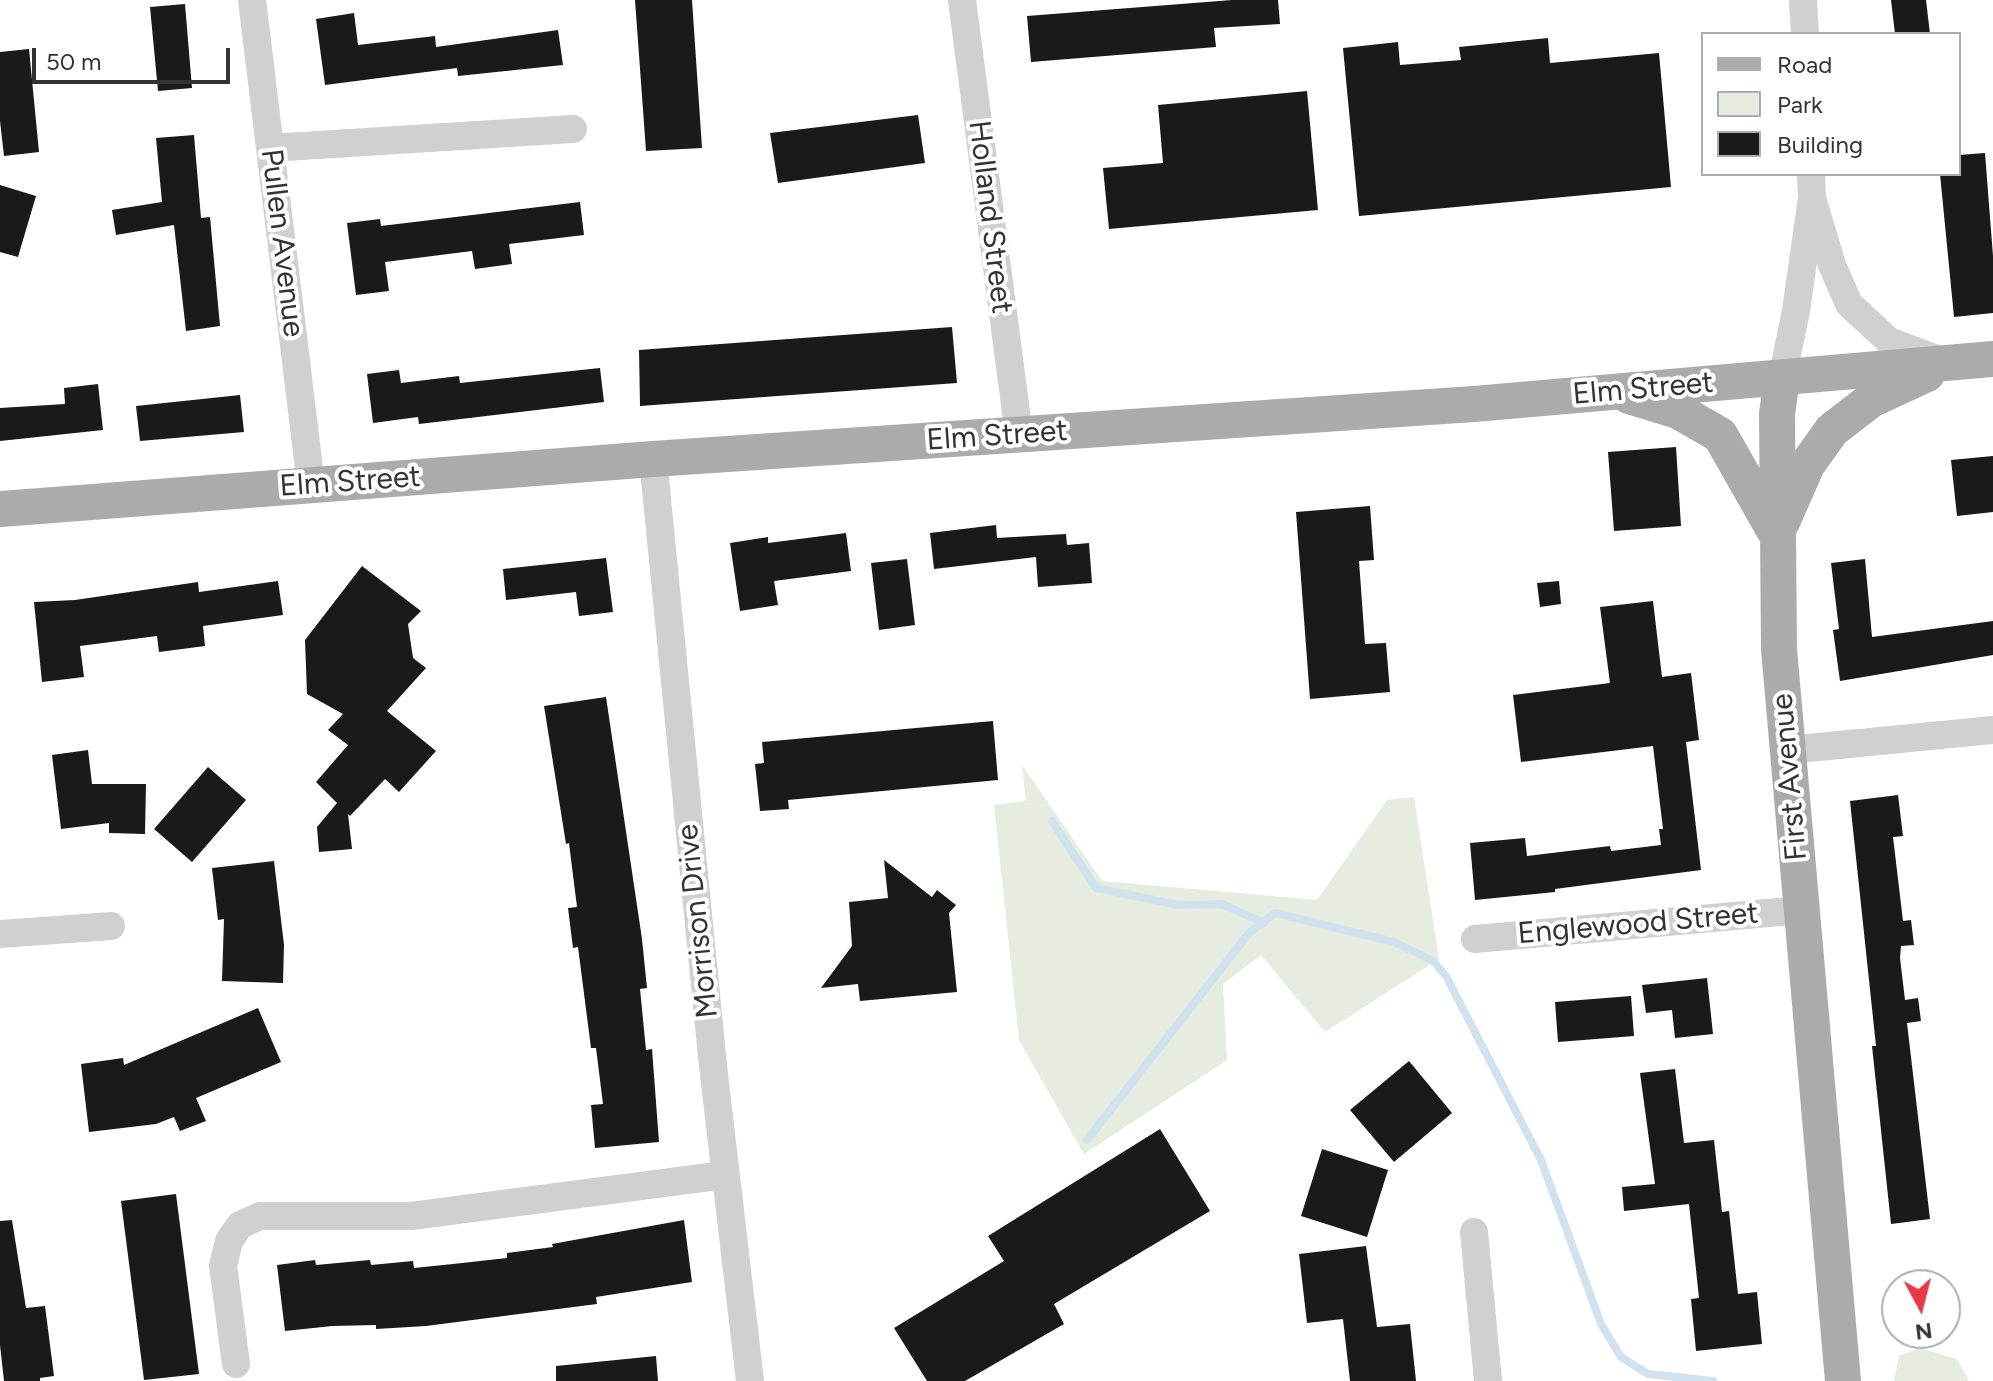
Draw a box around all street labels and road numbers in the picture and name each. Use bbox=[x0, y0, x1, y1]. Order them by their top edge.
street label: Holland Street bbox=[960, 118, 1020, 316]
street label: Pullen Avenue bbox=[253, 147, 311, 339]
street label: Elm Street bbox=[1571, 365, 1715, 413]
street label: Elm Street bbox=[925, 413, 1069, 459]
street label: Elm Street bbox=[278, 459, 422, 505]
street label: First Avenue bbox=[1765, 692, 1815, 862]
street label: Morrison Drive bbox=[670, 822, 726, 1020]
street label: Englewood Street bbox=[1516, 896, 1760, 952]

